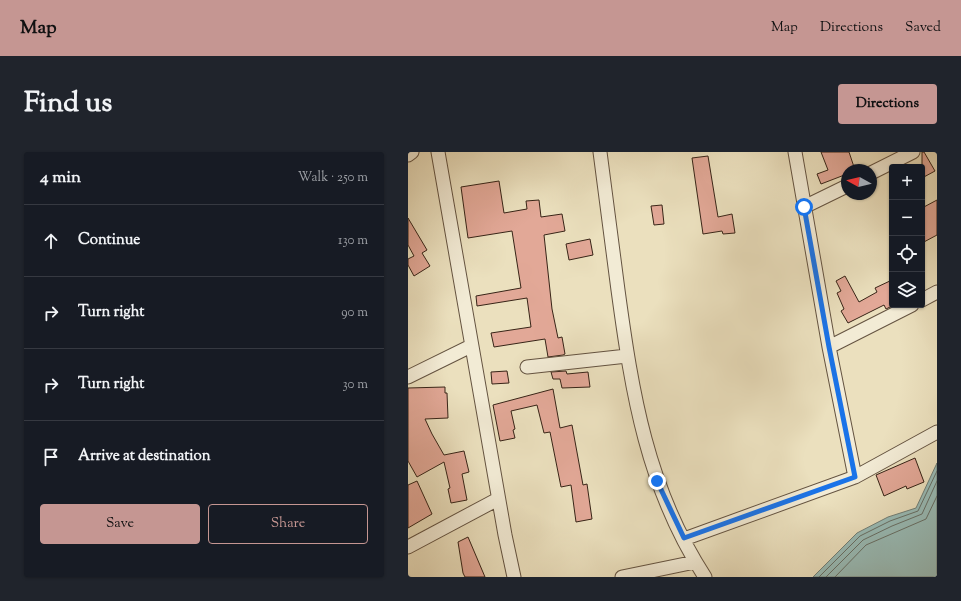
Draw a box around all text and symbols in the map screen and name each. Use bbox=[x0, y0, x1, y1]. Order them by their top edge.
text: Map bbox=[20, 15, 57, 42]
text: Map bbox=[771, 18, 798, 38]
text: Directions bbox=[820, 18, 883, 38]
text: Saved bbox=[905, 18, 941, 38]
text: Find us bbox=[24, 84, 112, 124]
button: Directions bbox=[838, 84, 937, 124]
north arrow bbox=[841, 164, 877, 200]
map controls bbox=[889, 164, 925, 308]
button: + bbox=[889, 164, 925, 200]
text: 4 min bbox=[40, 166, 81, 190]
text: Walk · 250 m bbox=[298, 169, 368, 187]
route start bbox=[795, 198, 813, 216]
button: − bbox=[889, 200, 925, 236]
icon: ahead bbox=[40, 230, 62, 252]
text: Continue bbox=[78, 230, 140, 251]
text: 130 m bbox=[338, 232, 368, 250]
button: locate bbox=[889, 236, 925, 272]
button: layers bbox=[889, 272, 925, 308]
icon: right bbox=[40, 302, 62, 324]
text: Turn right bbox=[78, 302, 144, 323]
text: 90 m bbox=[341, 304, 368, 322]
icon: right bbox=[40, 374, 62, 396]
text: Turn right bbox=[78, 374, 144, 395]
text: 30 m bbox=[342, 376, 368, 394]
icon: arrive bbox=[40, 446, 62, 468]
text: Arrive at destination bbox=[78, 446, 211, 467]
route end bbox=[648, 472, 666, 490]
button: Save bbox=[40, 504, 200, 544]
button: Share bbox=[208, 504, 368, 544]

